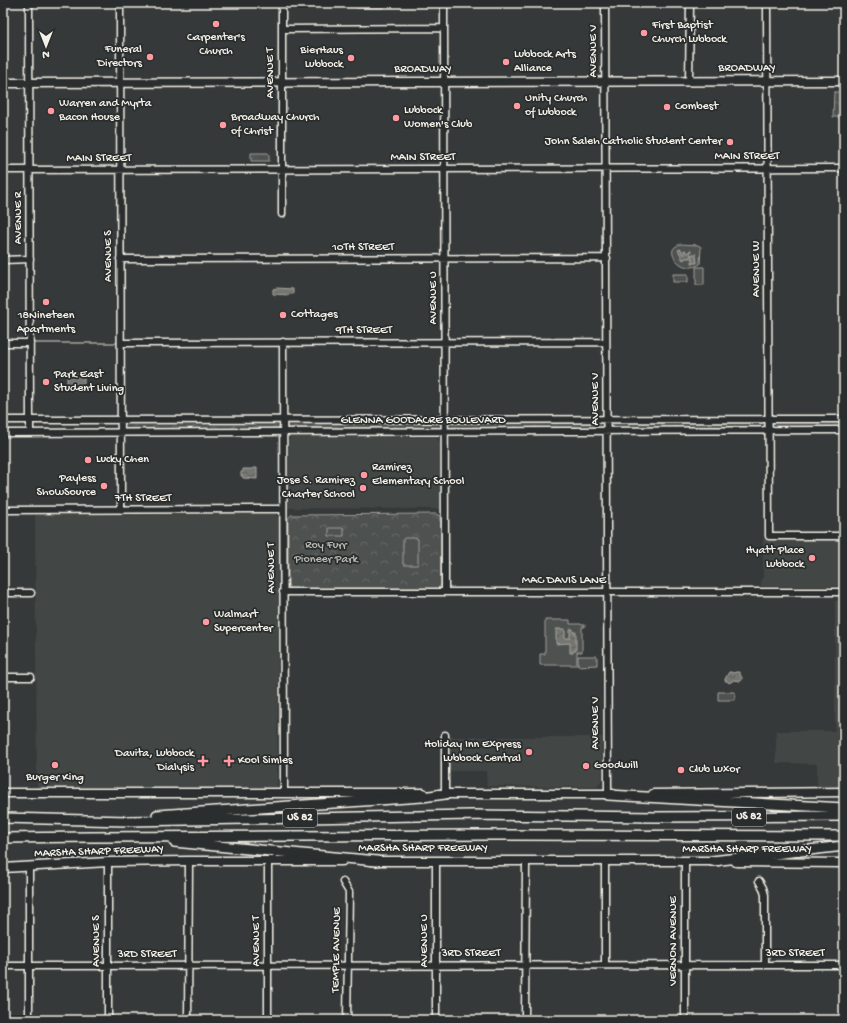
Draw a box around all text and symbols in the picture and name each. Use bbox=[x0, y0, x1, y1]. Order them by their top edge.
marker: Carpenter's Church bbox=[211, 19, 221, 29]
place label: First Baptist Church Lubbock bbox=[651, 19, 728, 47]
street label: AVENUE V bbox=[587, 24, 601, 77]
north arrow bbox=[26, 26, 66, 66]
marker: First Baptist Church Lubbock bbox=[639, 28, 649, 38]
place label: Carpenter's Church bbox=[187, 31, 246, 59]
place label: Funeral Directors bbox=[96, 43, 143, 71]
place label: BierHaus Lubbock bbox=[299, 44, 345, 72]
street label: AVENUE T bbox=[264, 46, 278, 98]
text: N bbox=[42, 48, 50, 60]
place label: Lubbock Arts Alliance bbox=[514, 48, 576, 76]
marker: Funeral Directors bbox=[145, 52, 155, 62]
marker: BierHaus Lubbock bbox=[346, 53, 356, 63]
marker: Lubbock Arts Alliance bbox=[501, 57, 511, 67]
street label: BROADWAY bbox=[717, 62, 776, 76]
street label: BROADWAY bbox=[393, 63, 452, 77]
place label: Unity Church of Lubbock bbox=[525, 92, 588, 120]
place label: Warren and Myrta Bacon House bbox=[58, 97, 152, 125]
place label: Combest bbox=[675, 100, 719, 114]
marker: Unity Church of Lubbock bbox=[512, 101, 522, 111]
marker: Combest bbox=[662, 102, 672, 112]
place label: Lubbock Women's Club bbox=[404, 104, 473, 132]
marker: Warren and Myrta Bacon House bbox=[46, 106, 56, 116]
place label: Broadway Church of Christ bbox=[230, 111, 320, 139]
marker: Lubbock Women's Club bbox=[391, 113, 401, 123]
marker: Broadway Church of Christ bbox=[218, 120, 228, 130]
place label: John Saleh Catholic Student Center bbox=[545, 135, 724, 149]
marker: John Saleh Catholic Student Center bbox=[725, 137, 735, 147]
street label: MAIN STREET bbox=[714, 150, 781, 164]
street label: MAIN STREET bbox=[390, 151, 457, 165]
street label: MAIN STREET bbox=[66, 152, 133, 166]
street label: AVENUE R bbox=[12, 191, 26, 244]
street label: AVENUE S bbox=[102, 230, 116, 282]
street label: 10TH STREET bbox=[331, 241, 395, 255]
street label: AVENUE W bbox=[750, 241, 764, 297]
street label: AVENUE U bbox=[427, 271, 441, 325]
marker: 18Nineteen Apartments bbox=[41, 297, 51, 307]
place label: Cottages bbox=[291, 308, 338, 322]
place label: 18Nineteen Apartments bbox=[17, 309, 76, 337]
marker: Cottages bbox=[278, 310, 288, 320]
street label: 9TH STREET bbox=[335, 324, 394, 338]
place label: Park East Student Living bbox=[53, 368, 124, 396]
street label: AVENUE V bbox=[589, 372, 603, 425]
marker: Park East Student Living bbox=[41, 377, 51, 387]
street label: GLENNA GOODACRE BOULEVARD bbox=[340, 414, 506, 428]
place label: Lucky Chen bbox=[96, 453, 149, 467]
marker: Lucky Chen bbox=[83, 455, 93, 465]
place label: Ramirez Elementary School bbox=[372, 461, 465, 489]
marker: Ramirez Elementary School bbox=[359, 470, 369, 480]
place label: Payless ShowSource bbox=[37, 472, 97, 500]
place label: Jose S. Ramirez Charter School bbox=[277, 474, 356, 502]
marker: Payless ShowSource bbox=[99, 481, 109, 491]
marker: Jose S. Ramirez Charter School bbox=[358, 483, 368, 493]
street label: 7TH STREET bbox=[114, 492, 173, 506]
park label: Roy Furr Pioneer Park bbox=[293, 539, 359, 567]
street label: AVENUE T bbox=[265, 541, 279, 593]
place label: Hyatt Place Lubbock bbox=[746, 544, 806, 572]
marker: Hyatt Place Lubbock bbox=[807, 553, 817, 563]
street label: MAC DAVIS LANE bbox=[522, 574, 607, 588]
place label: Walmart Supercenter bbox=[214, 608, 275, 636]
marker: Walmart Supercenter bbox=[201, 617, 211, 627]
street label: AVENUE V bbox=[589, 696, 603, 749]
place label: Holiday Inn Express Lubbock Central bbox=[424, 738, 522, 766]
place label: Davita, Lubbock Dialysis bbox=[114, 747, 196, 775]
marker: Holiday Inn Express Lubbock Central bbox=[524, 747, 534, 757]
place label: Kool Simles bbox=[238, 754, 293, 768]
marker: Davita, Lubbock Dialysis bbox=[197, 755, 209, 767]
marker: Kool Simles bbox=[223, 755, 235, 767]
place label: Goodwill bbox=[594, 759, 639, 773]
marker: Burger King bbox=[50, 760, 60, 770]
marker: Goodwill bbox=[581, 761, 591, 771]
place label: Club Luxor bbox=[689, 763, 742, 777]
marker: Club Luxor bbox=[676, 765, 686, 775]
place label: Burger King bbox=[25, 771, 84, 785]
road number: US 82 bbox=[732, 808, 766, 826]
road number: US 82 bbox=[283, 809, 317, 827]
street label: MARSHA SHARP FREEWAY bbox=[358, 842, 488, 856]
street label: MARSHA SHARP FREEWAY bbox=[34, 843, 164, 861]
street label: MARSHA SHARP FREEWAY bbox=[682, 843, 812, 857]
street label: VERNON AVENUE bbox=[667, 896, 681, 987]
street label: TEMPLE AVENUE bbox=[329, 907, 345, 994]
street label: AVENUE T bbox=[250, 914, 264, 966]
street label: AVENUE U bbox=[418, 914, 432, 968]
street label: AVENUE S bbox=[90, 915, 104, 967]
street label: 3RD STREET bbox=[440, 947, 502, 961]
street label: 3RD STREET bbox=[764, 947, 826, 961]
street label: 3RD STREET bbox=[116, 948, 178, 962]

